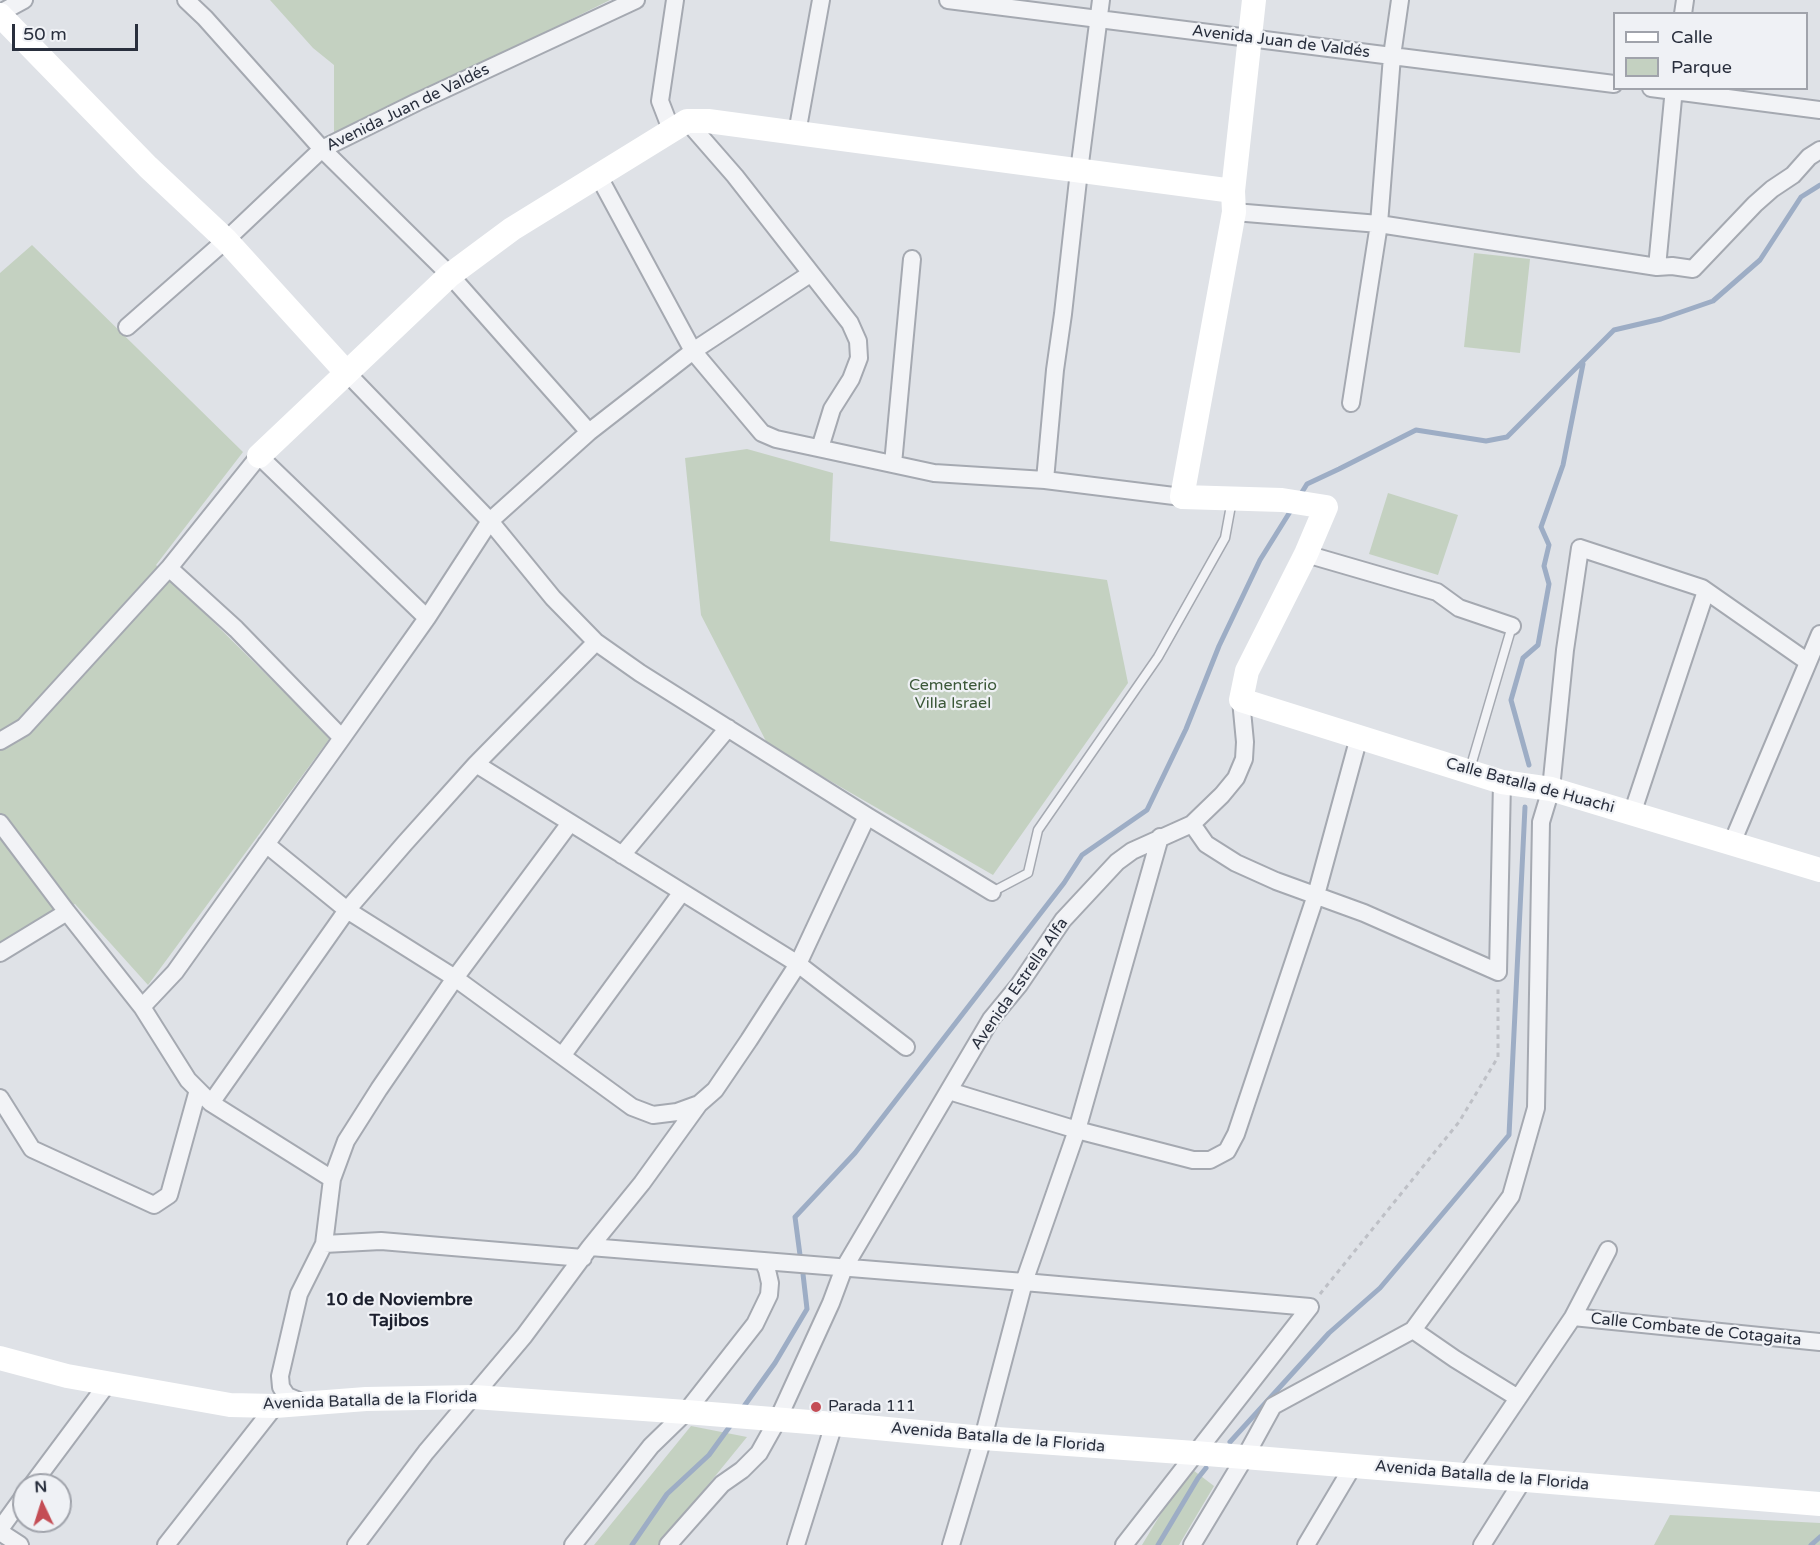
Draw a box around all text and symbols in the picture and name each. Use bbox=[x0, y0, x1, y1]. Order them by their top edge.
scale bar bbox=[15, 12, 141, 50]
legend bbox=[1613, 12, 1808, 90]
street label: Avenida Juan de Valdés bbox=[1191, 22, 1371, 62]
text: 50 m bbox=[23, 23, 67, 45]
text: Calle bbox=[1671, 26, 1713, 48]
text: Parque bbox=[1671, 56, 1732, 78]
street label: Avenida Juan de Valdés bbox=[323, 60, 493, 156]
park label: Cementerio Villa Israel bbox=[909, 676, 997, 714]
street label: Calle Batalla de Huachi bbox=[1444, 754, 1616, 818]
street label: Avenida Estrella Alfa bbox=[967, 914, 1073, 1054]
district label: 10 de Noviembre Tajibos bbox=[325, 1289, 473, 1332]
street label: Calle Combate de Cotagaita bbox=[1590, 1309, 1802, 1351]
street label: Avenida Batalla de la Florida bbox=[262, 1388, 478, 1414]
place label: Parada 111 bbox=[828, 1397, 916, 1417]
marker: Parada 111 bbox=[809, 1400, 823, 1414]
street label: Avenida Batalla de la Florida bbox=[890, 1419, 1106, 1457]
street label: Avenida Batalla de la Florida bbox=[1374, 1457, 1590, 1495]
north arrow bbox=[12, 1473, 72, 1533]
text: N bbox=[34, 1477, 48, 1497]

